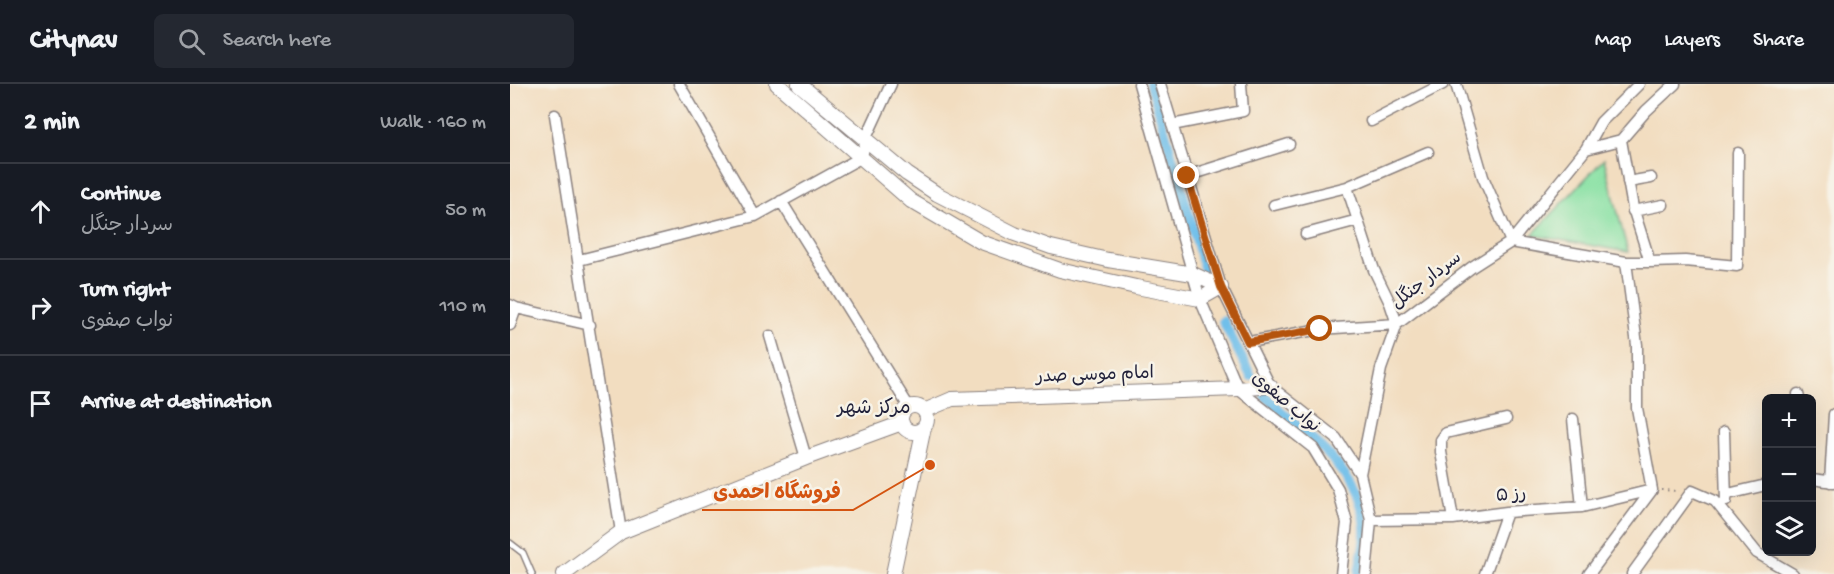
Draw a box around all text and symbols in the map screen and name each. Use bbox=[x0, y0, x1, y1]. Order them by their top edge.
search box bbox=[154, 14, 574, 68]
text: Citynav bbox=[30, 25, 118, 58]
icon: search bbox=[175, 25, 208, 58]
text: Search here bbox=[223, 28, 331, 54]
text: Map bbox=[1595, 29, 1631, 54]
text: Layers bbox=[1664, 29, 1720, 54]
text: Share bbox=[1753, 29, 1804, 54]
text: 2 min bbox=[24, 108, 79, 139]
text: Walk · 160 m bbox=[380, 112, 486, 135]
route end bbox=[1173, 162, 1199, 188]
text: Continue bbox=[81, 182, 161, 208]
icon: ahead bbox=[24, 195, 57, 228]
text: 50 m bbox=[445, 200, 486, 223]
text: سردار جنگل bbox=[81, 215, 173, 238]
street label: سردار جنگل bbox=[1386, 246, 1466, 314]
text: Turn right bbox=[81, 278, 169, 304]
icon: right bbox=[24, 291, 57, 324]
text: 110 m bbox=[440, 296, 486, 319]
text: نواب صفوی bbox=[81, 311, 173, 334]
route start bbox=[1306, 315, 1332, 341]
street label: امام موسی صدر bbox=[1034, 363, 1154, 390]
street label: نواب صفوی bbox=[1246, 368, 1324, 438]
icon: arrive bbox=[24, 387, 57, 420]
text: Arrive at destination bbox=[81, 390, 271, 416]
map controls bbox=[1762, 394, 1816, 556]
button: + bbox=[1762, 394, 1816, 448]
district label: مرکز شهر bbox=[835, 397, 911, 421]
button: − bbox=[1762, 448, 1816, 502]
callout: فروشگاه احمدی bbox=[702, 472, 853, 510]
text: فروشگاه احمدی bbox=[713, 479, 841, 506]
street label: رز ۵ bbox=[1495, 484, 1527, 508]
button: layers bbox=[1762, 502, 1816, 556]

